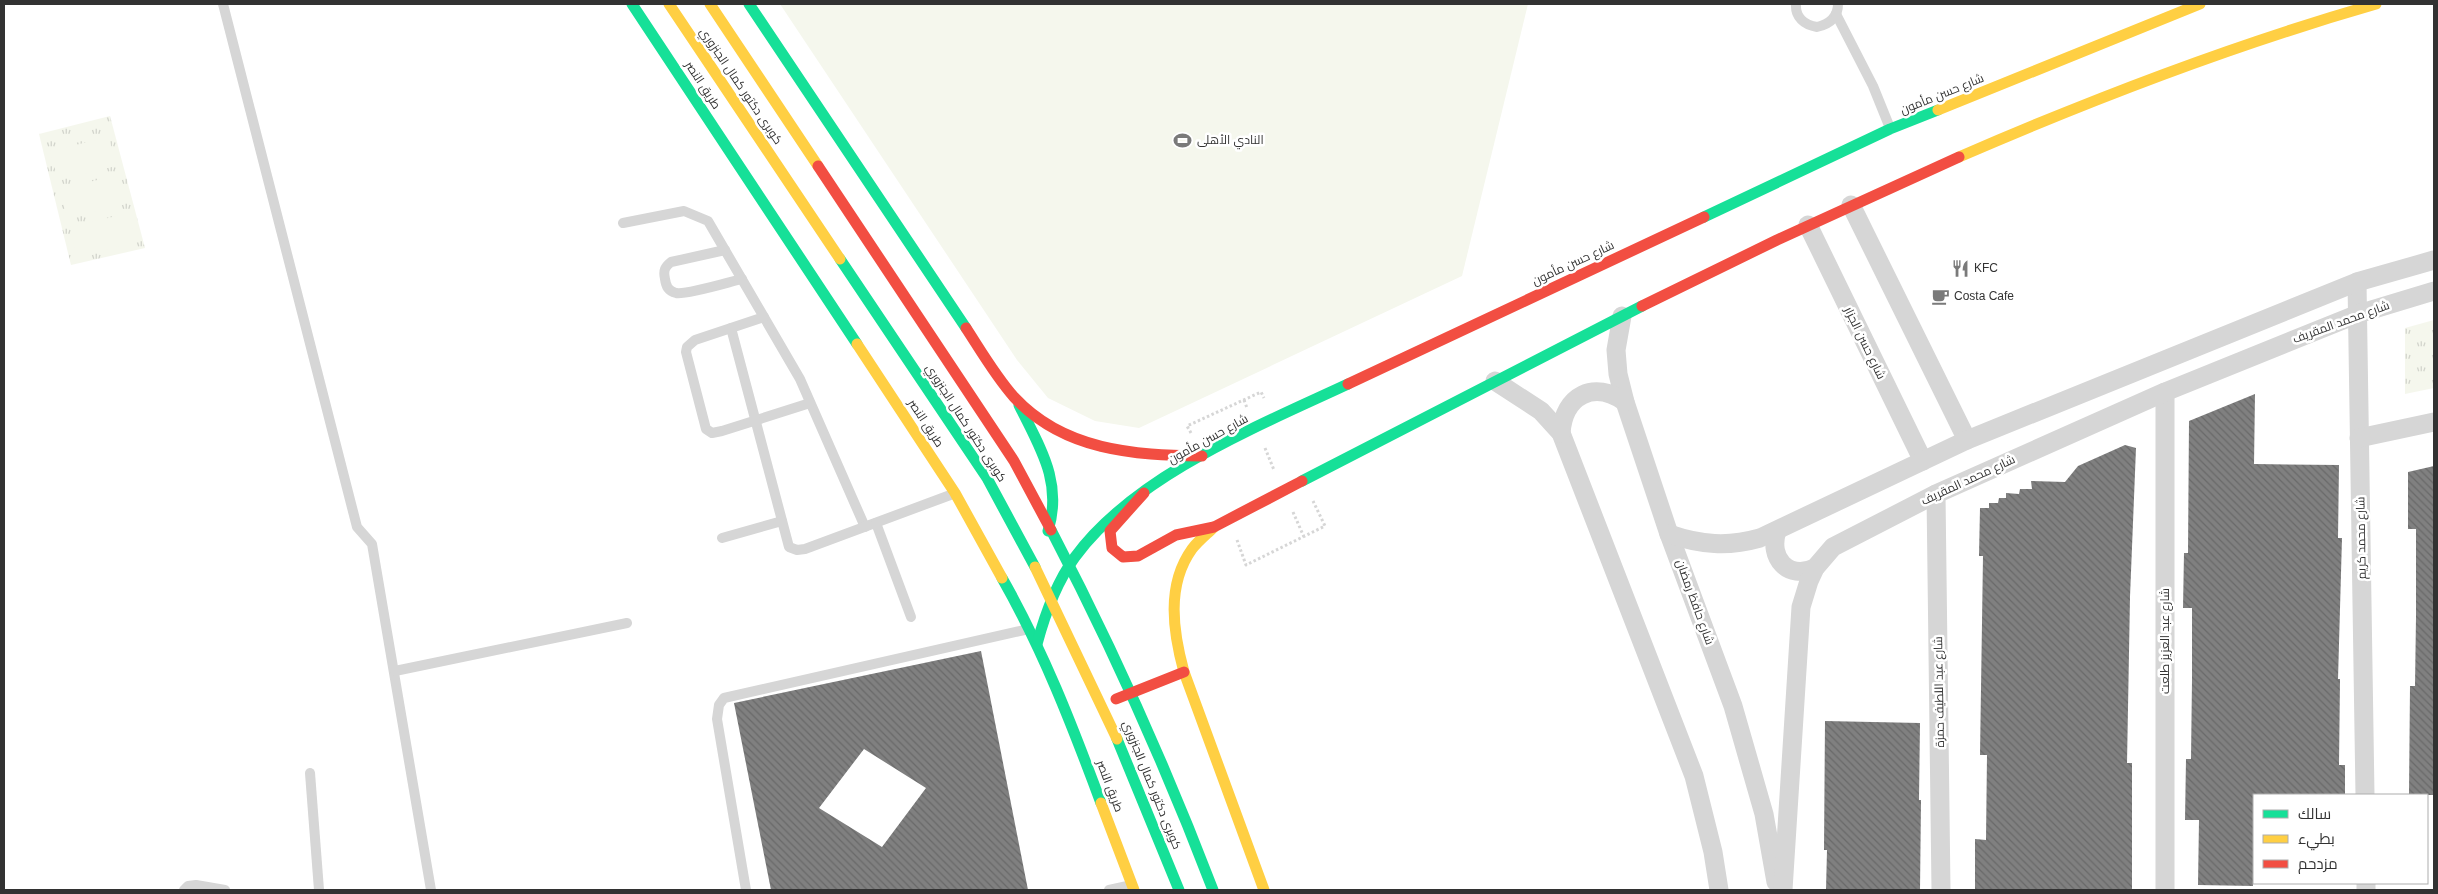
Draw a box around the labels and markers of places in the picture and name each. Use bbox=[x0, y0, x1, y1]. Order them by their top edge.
sports icon: النادي الأهلى bbox=[1173, 130, 1193, 150]
place label: النادي الأهلى bbox=[1197, 133, 1264, 150]
restaurant icon: KFC bbox=[1950, 258, 1970, 278]
place label: KFC bbox=[1974, 261, 1998, 275]
cafe icon: Costa Cafe bbox=[1930, 286, 1950, 306]
place label: Costa Cafe bbox=[1954, 289, 2014, 303]

